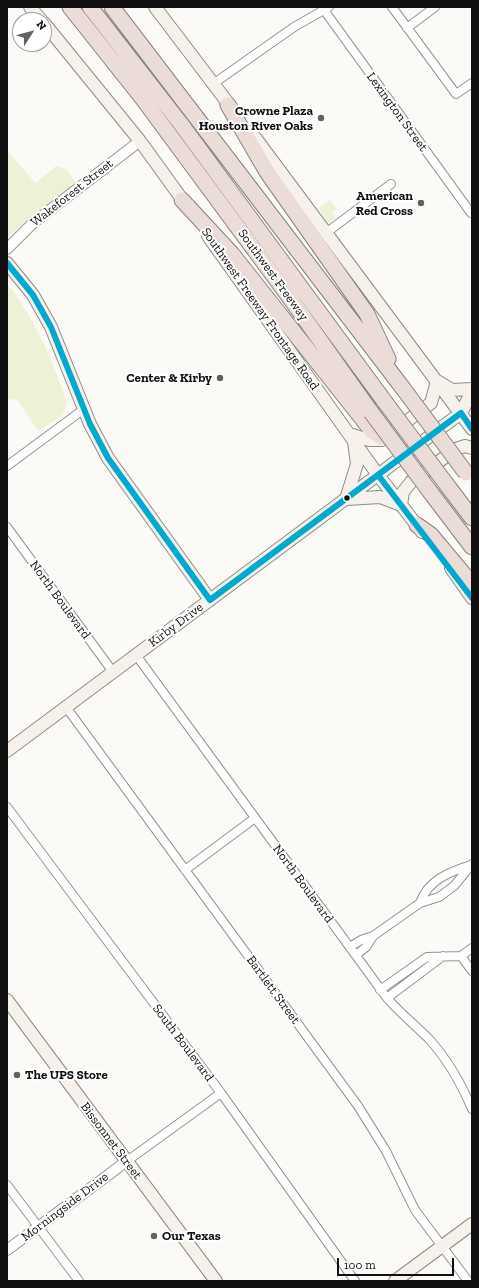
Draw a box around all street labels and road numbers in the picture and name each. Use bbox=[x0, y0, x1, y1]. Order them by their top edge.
street label: Lexington Street bbox=[363, 69, 431, 155]
street label: Wakeforest Street bbox=[28, 156, 116, 230]
street label: Southwest Freeway Frontage Road bbox=[198, 225, 322, 393]
street label: Southwest Freeway bbox=[234, 226, 312, 324]
street label: North Boulevard bbox=[26, 558, 94, 642]
street label: Kirby Drive bbox=[146, 599, 206, 651]
street label: North Boulevard bbox=[269, 842, 337, 926]
street label: Bartlett Street bbox=[243, 953, 303, 1027]
street label: South Boulevard bbox=[149, 1001, 217, 1085]
street label: Bissonnet Street bbox=[77, 1099, 145, 1183]
street label: Morningside Drive bbox=[18, 1169, 112, 1245]

